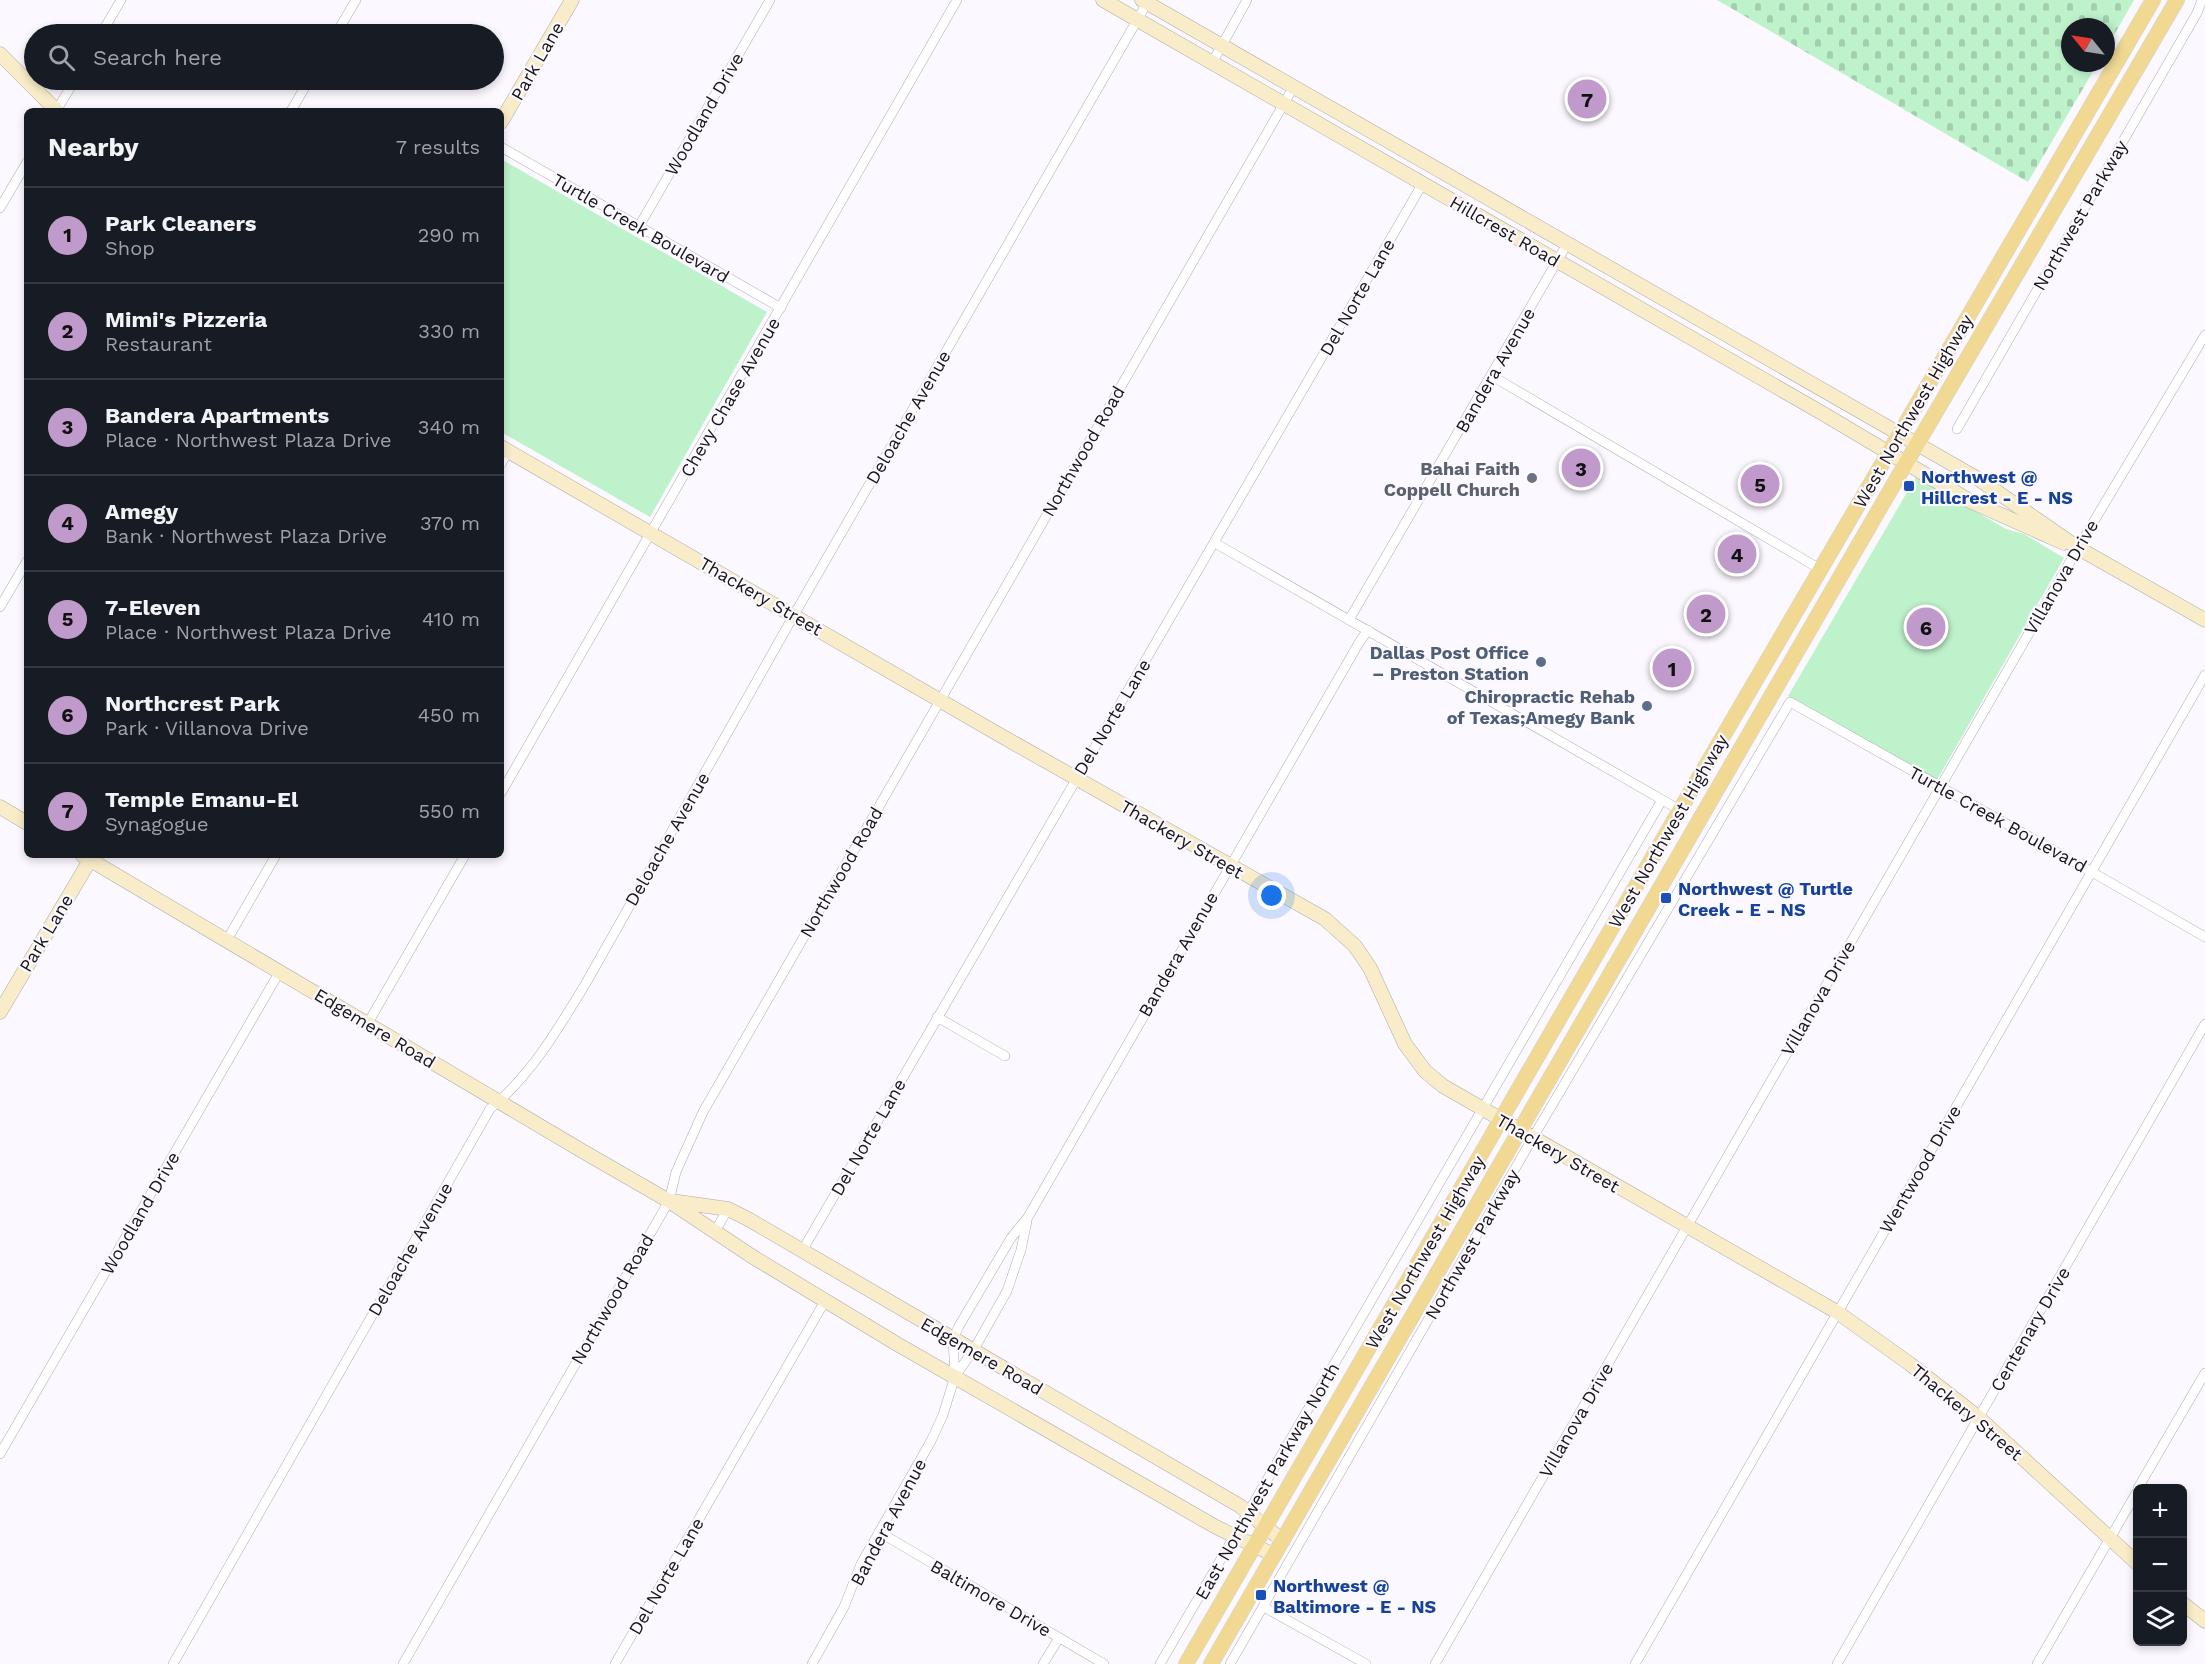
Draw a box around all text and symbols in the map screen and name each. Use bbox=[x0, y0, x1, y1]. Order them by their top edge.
street label: Park Lane bbox=[506, 18, 568, 104]
north arrow bbox=[2061, 18, 2115, 72]
search box bbox=[24, 24, 504, 90]
icon: search bbox=[45, 41, 78, 74]
text: Search here bbox=[93, 45, 222, 70]
street label: Woodland Drive bbox=[660, 49, 748, 179]
pin: 7 bbox=[1568, 76, 1606, 122]
text: Nearby bbox=[48, 132, 139, 162]
text: 7 results bbox=[396, 135, 480, 159]
street label: Northwest Parkway bbox=[2028, 136, 2132, 294]
street label: Turtle Creek Boulevard bbox=[549, 169, 733, 287]
street label: Hillcrest Road bbox=[1446, 191, 1564, 271]
text: Park Cleaners bbox=[105, 211, 257, 236]
text: 1 bbox=[63, 223, 72, 247]
text: 290 m bbox=[418, 223, 480, 247]
street label: Del Norte Lane bbox=[1315, 235, 1399, 359]
text: Shop bbox=[105, 236, 155, 260]
street label: Bandera Avenue bbox=[1451, 304, 1539, 436]
text: Mimi's Pizzeria bbox=[105, 307, 267, 332]
street label: West Northwest Highway bbox=[1849, 310, 1977, 512]
street label: Chevy Chase Avenue bbox=[676, 314, 784, 480]
text: 2 bbox=[62, 319, 73, 343]
text: 330 m bbox=[418, 319, 480, 343]
text: Restaurant bbox=[105, 332, 212, 356]
street label: Deloache Avenue bbox=[861, 347, 955, 487]
street label: Northwood Road bbox=[1037, 382, 1129, 520]
text: Bandera Apartments bbox=[105, 403, 329, 428]
text: 3 bbox=[62, 415, 73, 439]
text: 340 m bbox=[418, 415, 480, 439]
text: Place · Northwest Plaza Drive bbox=[105, 428, 392, 452]
pin: 3 bbox=[1562, 446, 1600, 490]
place label: Bahai Faith Coppell Church bbox=[1384, 458, 1520, 500]
pin: 5 bbox=[1740, 462, 1780, 506]
place label: Northwest @ Hillcrest - E - NS bbox=[1921, 466, 2073, 508]
marker: Bahai Faith Coppell Church bbox=[1525, 471, 1539, 485]
marker: Northwest @ Hillcrest - E - NS bbox=[1902, 479, 1916, 493]
text: Amegy bbox=[105, 499, 178, 524]
text: 4 bbox=[61, 511, 74, 535]
text: 370 m bbox=[420, 511, 480, 535]
street label: Villanova Drive bbox=[2020, 516, 2102, 638]
text: Bank · Northwest Plaza Drive bbox=[105, 524, 387, 548]
pin: 4 bbox=[1718, 532, 1756, 576]
street label: Thackery Street bbox=[696, 552, 827, 640]
pin: 2 bbox=[1686, 592, 1726, 636]
text: 7-Eleven bbox=[105, 595, 201, 620]
pin: 6 bbox=[1906, 604, 1946, 650]
text: 5 bbox=[62, 607, 73, 631]
text: 410 m bbox=[422, 607, 480, 631]
text: Place · Northwest Plaza Drive bbox=[105, 620, 392, 644]
place label: Dallas Post Office – Preston Station bbox=[1370, 642, 1529, 684]
pin: 1 bbox=[1652, 646, 1692, 690]
street label: Del Norte Lane bbox=[1069, 655, 1155, 779]
marker: Dallas Post Office – Preston Station bbox=[1534, 655, 1548, 669]
place label: Chiropractic Rehab of Texas;Amegy Bank bbox=[1447, 686, 1636, 728]
text: Northcrest Park bbox=[105, 691, 280, 716]
marker: Chiropractic Rehab of Texas;Amegy Bank bbox=[1640, 699, 1654, 713]
text: 6 bbox=[61, 703, 74, 727]
text: 450 m bbox=[418, 703, 480, 727]
text: Park · Villanova Drive bbox=[105, 716, 309, 740]
street label: West Northwest Highway bbox=[1604, 730, 1732, 932]
street label: Turtle Creek Boulevard bbox=[1905, 761, 2091, 877]
street label: Deloache Avenue bbox=[620, 769, 714, 909]
text: Temple Emanu-El bbox=[105, 787, 298, 812]
street label: Thackery Street bbox=[1117, 795, 1248, 883]
text: 7 bbox=[61, 799, 74, 823]
text: 550 m bbox=[418, 799, 480, 823]
street label: Northwood Road bbox=[795, 803, 887, 941]
text: Synagogue bbox=[105, 812, 208, 836]
place label: Northwest @ Turtle Creek - E - NS bbox=[1678, 878, 1853, 920]
your location bbox=[1257, 881, 1286, 910]
street label: Bandera Avenue bbox=[1134, 888, 1222, 1020]
street label: Park Lane bbox=[15, 890, 77, 976]
marker: Northwest @ Turtle Creek - E - NS bbox=[1659, 891, 1673, 905]
street label: Villanova Drive bbox=[1777, 937, 1859, 1059]
street label: Edgemere Road bbox=[311, 984, 439, 1072]
street label: Del Norte Lane bbox=[826, 1075, 910, 1199]
street label: Wentwood Drive bbox=[1875, 1101, 1965, 1237]
street label: Thackery Street bbox=[1493, 1109, 1624, 1197]
street label: Woodland Drive bbox=[96, 1148, 184, 1278]
street label: West Northwest Highway bbox=[1361, 1151, 1489, 1353]
street label: Northwest Parkway bbox=[1420, 1165, 1524, 1323]
street label: Deloache Avenue bbox=[363, 1179, 457, 1319]
street label: Northwood Road bbox=[566, 1230, 658, 1368]
street label: Centenary Drive bbox=[1986, 1263, 2074, 1395]
street label: Edgemere Road bbox=[917, 1313, 1047, 1399]
street label: East Northwest Parkway North bbox=[1190, 1359, 1344, 1603]
street label: Villanova Drive bbox=[1535, 1359, 1617, 1481]
street label: Thackery Street bbox=[1907, 1359, 2027, 1465]
street label: Bandera Avenue bbox=[846, 1455, 930, 1589]
map controls bbox=[2133, 1484, 2187, 1646]
button: + bbox=[2133, 1484, 2187, 1538]
street label: Del Norte Lane bbox=[624, 1514, 708, 1638]
button: − bbox=[2133, 1538, 2187, 1592]
street label: Baltimore Drive bbox=[927, 1555, 1055, 1641]
place label: Northwest @ Baltimore - E - NS bbox=[1273, 1575, 1436, 1617]
marker: Northwest @ Baltimore - E - NS bbox=[1254, 1588, 1268, 1602]
button: layers bbox=[2133, 1592, 2187, 1646]

